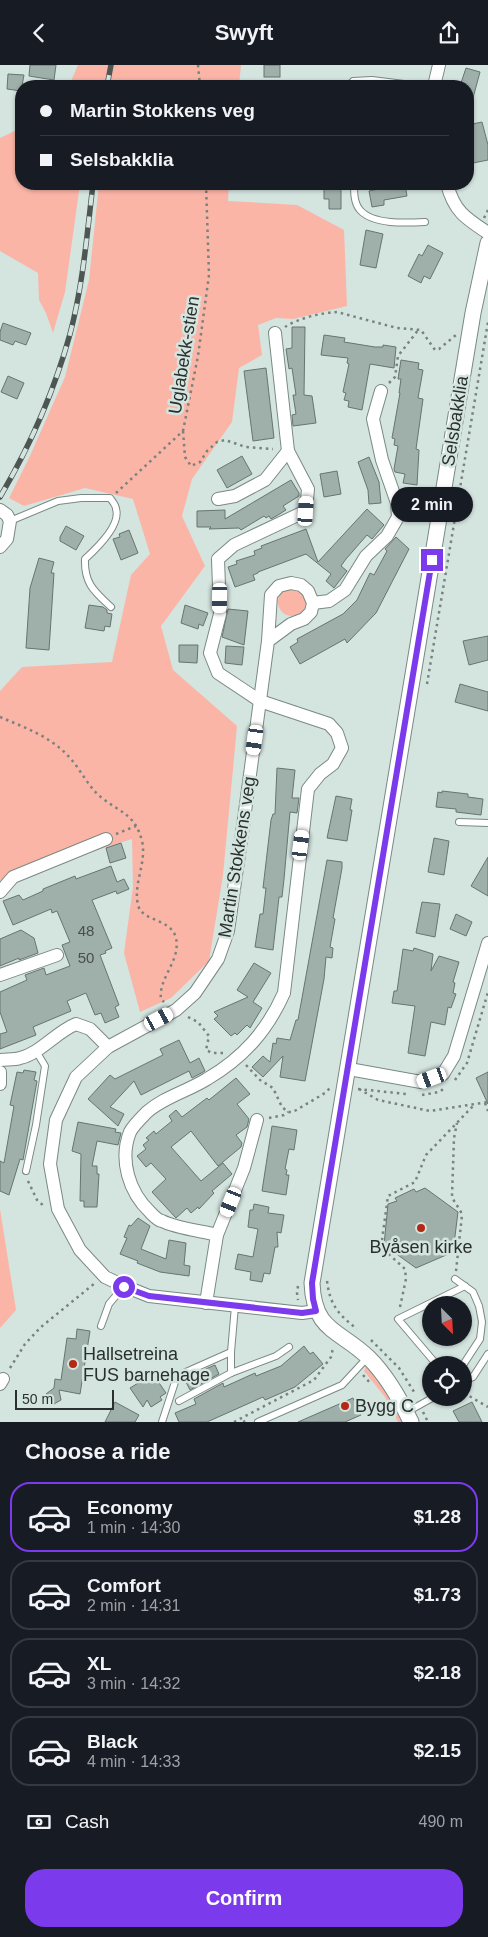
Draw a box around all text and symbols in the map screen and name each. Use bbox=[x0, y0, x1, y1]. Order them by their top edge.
icon: back bbox=[25, 19, 53, 47]
icon: share bbox=[435, 19, 463, 47]
text: Swyft bbox=[215, 20, 273, 45]
text: Martin Stokkens veg bbox=[70, 100, 255, 121]
text: Selsbakklia bbox=[70, 149, 174, 170]
street label: Uglabekk-stien bbox=[165, 295, 203, 415]
street label: Selsbakklia bbox=[438, 373, 472, 468]
callout: 2 min bbox=[391, 487, 473, 523]
car bbox=[297, 496, 314, 526]
text: 2 min bbox=[411, 496, 453, 513]
route end bbox=[421, 549, 443, 571]
car bbox=[212, 583, 227, 613]
car bbox=[245, 724, 264, 756]
street label: Martin Stokkens veg bbox=[214, 775, 260, 939]
car bbox=[291, 829, 310, 861]
house number: 48 bbox=[78, 922, 94, 939]
house number: 50 bbox=[78, 949, 94, 966]
car bbox=[142, 1005, 175, 1033]
car bbox=[415, 1066, 448, 1090]
car bbox=[218, 1185, 243, 1219]
marker: Byåsen kirke bbox=[415, 1222, 427, 1234]
place label: Byåsen kirke bbox=[369, 1237, 473, 1257]
route start bbox=[113, 1276, 135, 1298]
north arrow bbox=[422, 1296, 472, 1346]
map controls bbox=[422, 1296, 472, 1406]
place label: Hallsetreina FUS barnehage bbox=[83, 1344, 210, 1385]
button: locate bbox=[422, 1356, 472, 1406]
marker: Hallsetreina FUS barnehage bbox=[67, 1358, 79, 1370]
scale bar bbox=[15, 1387, 114, 1410]
text: 50 m bbox=[22, 1391, 53, 1407]
place label: Bygg C bbox=[355, 1396, 414, 1416]
marker: Bygg C bbox=[339, 1400, 351, 1412]
text: Choose a ride bbox=[25, 1439, 170, 1464]
icon: car bbox=[27, 1495, 72, 1540]
text: Economy bbox=[87, 1497, 173, 1518]
text: $1.28 bbox=[413, 1506, 461, 1527]
text: 1 min · 14:30 bbox=[87, 1519, 180, 1536]
icon: car bbox=[27, 1573, 72, 1618]
text: Comfort bbox=[87, 1575, 161, 1596]
text: $1.73 bbox=[413, 1584, 461, 1605]
text: 2 min · 14:31 bbox=[87, 1597, 180, 1614]
icon: car bbox=[27, 1651, 72, 1696]
text: XL bbox=[87, 1653, 111, 1674]
text: $2.18 bbox=[413, 1662, 461, 1683]
text: 3 min · 14:32 bbox=[87, 1675, 180, 1692]
icon: car bbox=[27, 1729, 72, 1774]
text: Black bbox=[87, 1731, 138, 1752]
text: $2.15 bbox=[413, 1740, 461, 1761]
text: 4 min · 14:33 bbox=[87, 1753, 180, 1770]
icon: cash bbox=[25, 1808, 53, 1836]
text: Cash bbox=[65, 1811, 109, 1832]
text: 490 m bbox=[419, 1813, 463, 1830]
button: Confirm bbox=[25, 1869, 463, 1927]

